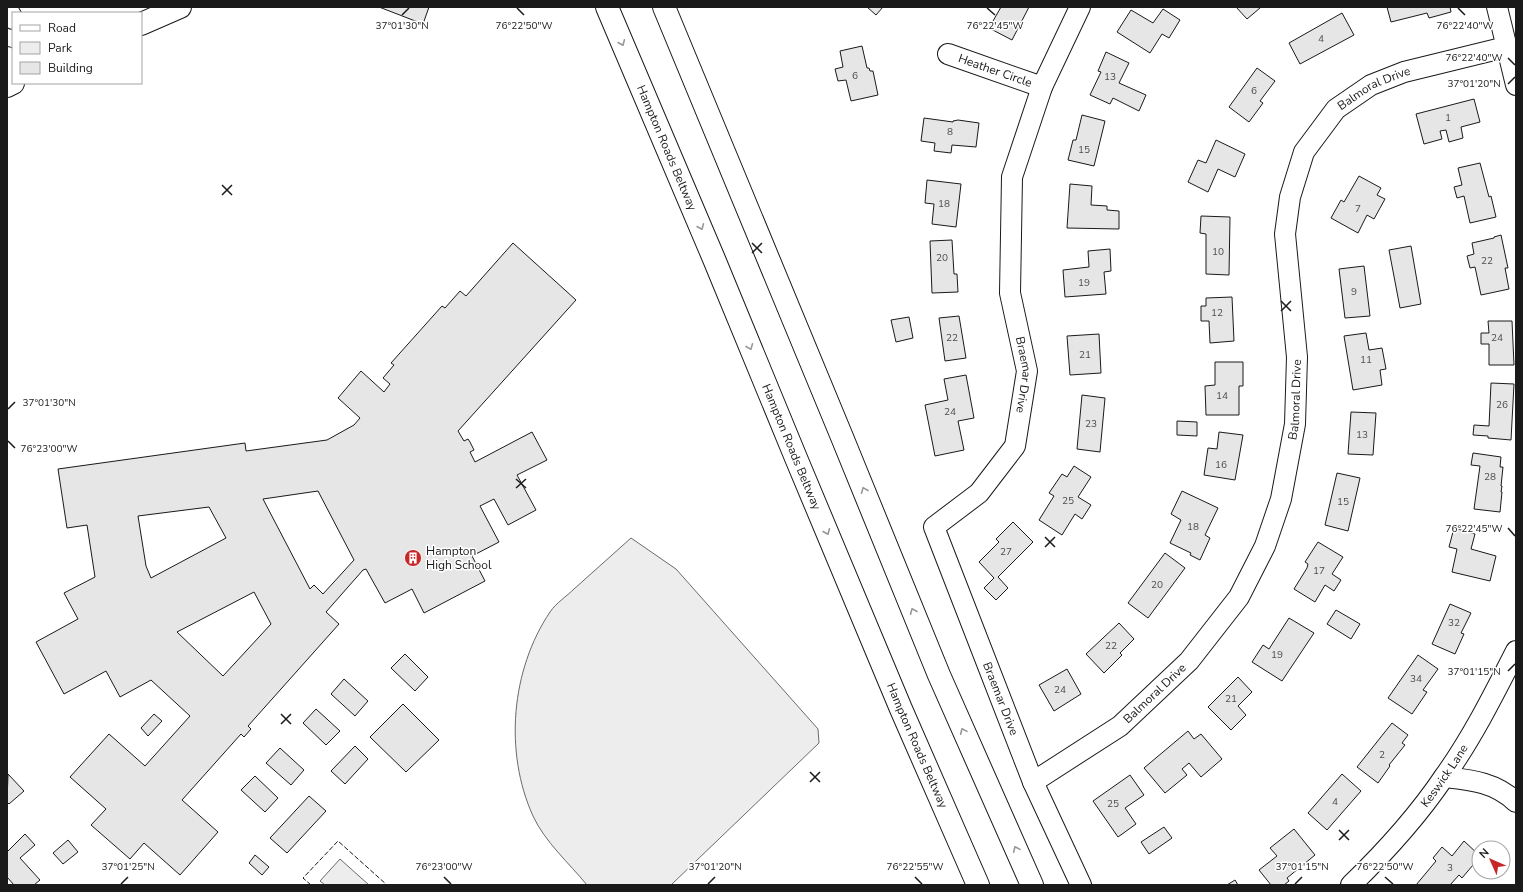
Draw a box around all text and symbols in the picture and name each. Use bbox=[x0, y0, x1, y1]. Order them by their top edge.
legend bbox=[12, 12, 142, 84]
text: 37°01'30"N bbox=[375, 19, 429, 33]
text: 76°22'50"W bbox=[496, 19, 552, 33]
text: 76°22'45"W bbox=[967, 19, 1023, 33]
text: 76°22'40"W bbox=[1437, 19, 1493, 33]
text: Road bbox=[48, 20, 76, 36]
house number: 4 bbox=[1318, 32, 1324, 46]
one-way arrow bbox=[617, 38, 625, 46]
text: Park bbox=[48, 40, 73, 56]
street label: Heather Circle bbox=[956, 50, 1034, 91]
text: 76°22'40"W bbox=[1446, 51, 1502, 65]
text: Building bbox=[48, 60, 93, 76]
street label: Balmoral Drive bbox=[1334, 63, 1412, 114]
house number: 6 bbox=[852, 69, 858, 83]
house number: 13 bbox=[1104, 70, 1116, 84]
text: 37°01'20"N bbox=[1447, 77, 1501, 91]
street label: Hampton Roads Beltway bbox=[633, 83, 701, 214]
house number: 6 bbox=[1251, 84, 1257, 98]
house number: 1 bbox=[1445, 111, 1451, 125]
house number: 8 bbox=[947, 125, 953, 139]
house number: 15 bbox=[1078, 143, 1090, 157]
house number: 18 bbox=[938, 197, 950, 211]
house number: 7 bbox=[1355, 202, 1361, 216]
one-way arrow bbox=[696, 223, 704, 230]
house number: 10 bbox=[1212, 245, 1224, 259]
house number: 20 bbox=[936, 251, 948, 265]
house number: 22 bbox=[1481, 254, 1493, 268]
house number: 19 bbox=[1078, 276, 1090, 290]
house number: 9 bbox=[1351, 285, 1357, 299]
house number: 12 bbox=[1211, 306, 1223, 320]
house number: 22 bbox=[946, 331, 958, 345]
house number: 24 bbox=[1491, 331, 1503, 345]
street label: Braemar Drive bbox=[1012, 335, 1035, 414]
one-way arrow bbox=[746, 343, 754, 350]
house number: 21 bbox=[1079, 348, 1091, 362]
house number: 11 bbox=[1360, 353, 1372, 367]
street label: Balmoral Drive bbox=[1284, 359, 1305, 441]
street label: Hampton Roads Beltway bbox=[758, 381, 825, 513]
house number: 14 bbox=[1216, 389, 1228, 403]
text: 37°01'30"N bbox=[22, 396, 76, 410]
house number: 26 bbox=[1496, 398, 1508, 412]
house number: 24 bbox=[944, 405, 956, 419]
house number: 23 bbox=[1085, 417, 1097, 431]
house number: 13 bbox=[1356, 428, 1368, 442]
text: 76°23'00"W bbox=[21, 442, 77, 456]
house number: 16 bbox=[1215, 458, 1227, 472]
house number: 28 bbox=[1484, 470, 1496, 484]
one-way arrow bbox=[861, 487, 869, 495]
house number: 25 bbox=[1062, 494, 1074, 508]
house number: 15 bbox=[1337, 495, 1349, 509]
house number: 18 bbox=[1187, 520, 1199, 534]
text: 76°22'45"W bbox=[1446, 522, 1502, 536]
one-way arrow bbox=[822, 528, 830, 535]
place label: Hampton High School bbox=[426, 543, 492, 573]
house number: 27 bbox=[1000, 545, 1012, 559]
building icon: Hampton High School bbox=[403, 548, 423, 568]
house number: 17 bbox=[1313, 564, 1325, 578]
house number: 20 bbox=[1151, 578, 1163, 592]
one-way arrow bbox=[909, 607, 917, 614]
house number: 32 bbox=[1448, 616, 1460, 630]
house number: 22 bbox=[1105, 639, 1117, 653]
house number: 19 bbox=[1271, 648, 1283, 662]
street label: Braemar Drive bbox=[979, 660, 1022, 738]
street label: Balmoral Drive bbox=[1120, 660, 1189, 727]
text: 37°01'15"N bbox=[1447, 665, 1501, 679]
house number: 34 bbox=[1410, 672, 1422, 686]
street label: Hampton Roads Beltway bbox=[883, 680, 952, 811]
house number: 24 bbox=[1054, 683, 1066, 697]
house number: 21 bbox=[1225, 692, 1237, 706]
one-way arrow bbox=[960, 727, 968, 734]
street label: Keswick Lane bbox=[1417, 741, 1472, 810]
house number: 2 bbox=[1379, 748, 1385, 762]
house number: 4 bbox=[1332, 795, 1338, 809]
house number: 25 bbox=[1107, 797, 1119, 811]
north arrow bbox=[1471, 840, 1511, 880]
text: N bbox=[1476, 845, 1492, 861]
one-way arrow bbox=[1013, 846, 1021, 854]
text: 37°01'25"N bbox=[101, 860, 155, 874]
text: 76°23'00"W bbox=[416, 860, 472, 874]
text: 37°01'20"N bbox=[688, 860, 742, 874]
text: 76°22'55"W bbox=[887, 860, 943, 874]
text: 37°01'15"N bbox=[1275, 860, 1329, 874]
text: 76°22'50"W bbox=[1357, 860, 1413, 874]
house number: 3 bbox=[1447, 861, 1453, 875]

